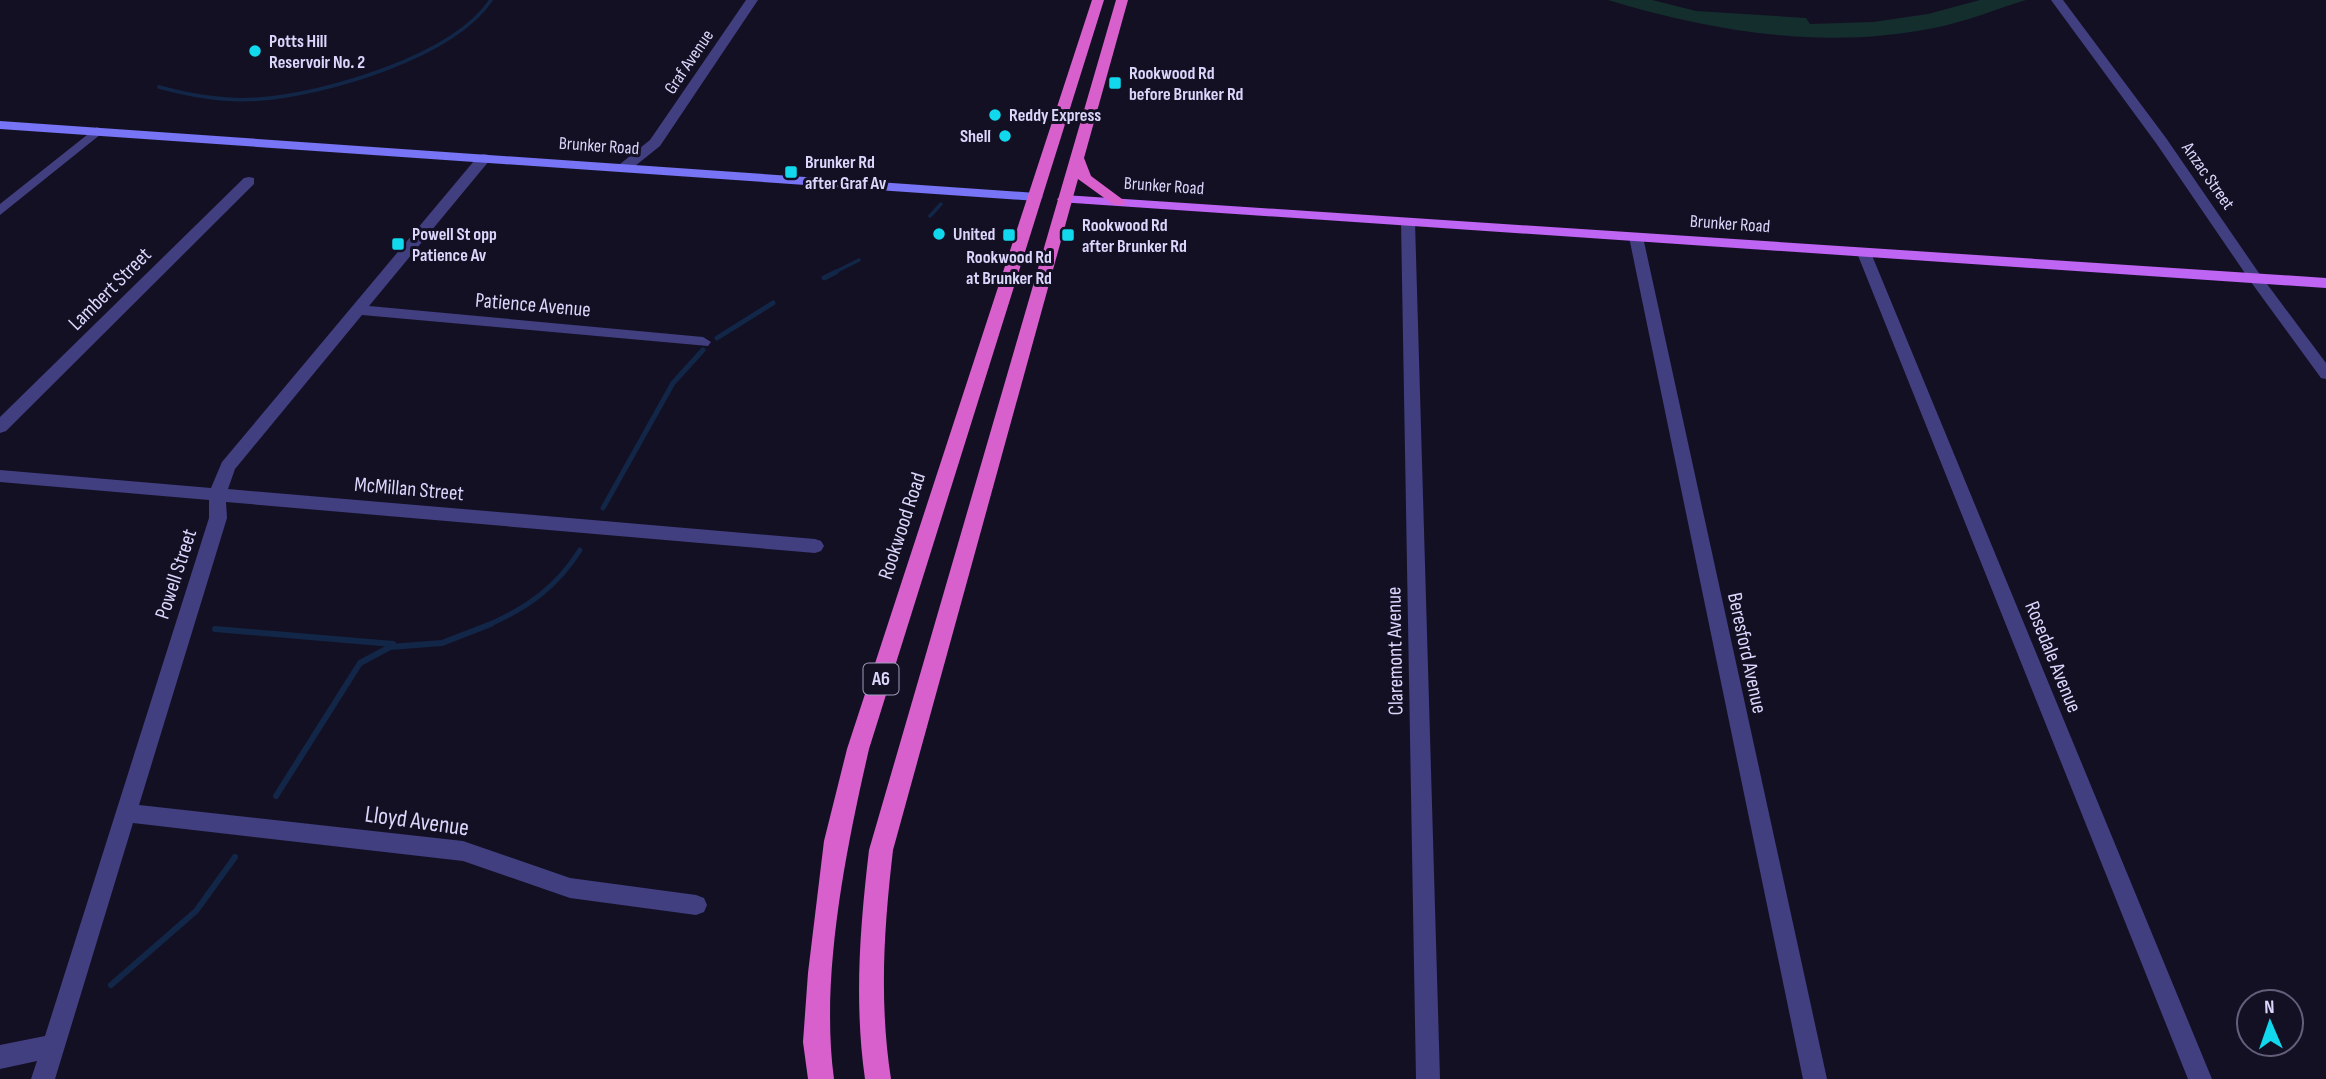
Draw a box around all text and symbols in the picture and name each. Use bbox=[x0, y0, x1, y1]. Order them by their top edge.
street label: Graf Avenue bbox=[660, 26, 718, 98]
place label: Potts Hill Reservoir No. 2 bbox=[269, 31, 365, 73]
marker: Potts Hill Reservoir No. 2 bbox=[247, 43, 263, 59]
place label: Rookwood Rd before Brunker Rd bbox=[1129, 63, 1244, 105]
marker: Rookwood Rd before Brunker Rd bbox=[1107, 75, 1123, 91]
place label: Reddy Express bbox=[1009, 105, 1101, 126]
marker: Reddy Express bbox=[987, 107, 1003, 123]
place label: Shell bbox=[960, 126, 991, 147]
marker: Shell bbox=[997, 128, 1013, 144]
street label: Brunker Road bbox=[558, 133, 640, 159]
street label: Anzac Street bbox=[2177, 138, 2239, 214]
place label: Brunker Rd after Graf Av bbox=[805, 152, 887, 194]
marker: Brunker Rd after Graf Av bbox=[783, 164, 799, 180]
street label: Brunker Road bbox=[1123, 173, 1205, 199]
street label: Brunker Road bbox=[1689, 211, 1771, 237]
place label: Rookwood Rd after Brunker Rd bbox=[1082, 215, 1187, 257]
place label: Powell St opp Patience Av bbox=[412, 224, 497, 266]
place label: United bbox=[953, 224, 996, 245]
marker: United bbox=[931, 226, 947, 242]
marker: Rookwood Rd at Brunker Rd bbox=[1001, 227, 1017, 243]
marker: Rookwood Rd after Brunker Rd bbox=[1060, 227, 1076, 243]
marker: Powell St opp Patience Av bbox=[390, 236, 406, 252]
street label: Lambert Street bbox=[63, 242, 157, 336]
place label: Rookwood Rd at Brunker Rd bbox=[966, 247, 1052, 289]
street label: Patience Avenue bbox=[474, 287, 592, 323]
street label: Rookwood Road bbox=[873, 469, 931, 583]
street label: McMillan Street bbox=[353, 472, 465, 506]
street label: Powell Street bbox=[150, 526, 202, 622]
street label: Claremont Avenue bbox=[1381, 586, 1409, 716]
street label: Beresford Avenue bbox=[1722, 590, 1772, 716]
street label: Rosedale Avenue bbox=[2019, 598, 2087, 716]
road number: A6 bbox=[864, 664, 898, 694]
street label: Lloyd Avenue bbox=[363, 799, 471, 843]
north arrow bbox=[2235, 988, 2305, 1058]
text: N bbox=[2264, 996, 2275, 1019]

